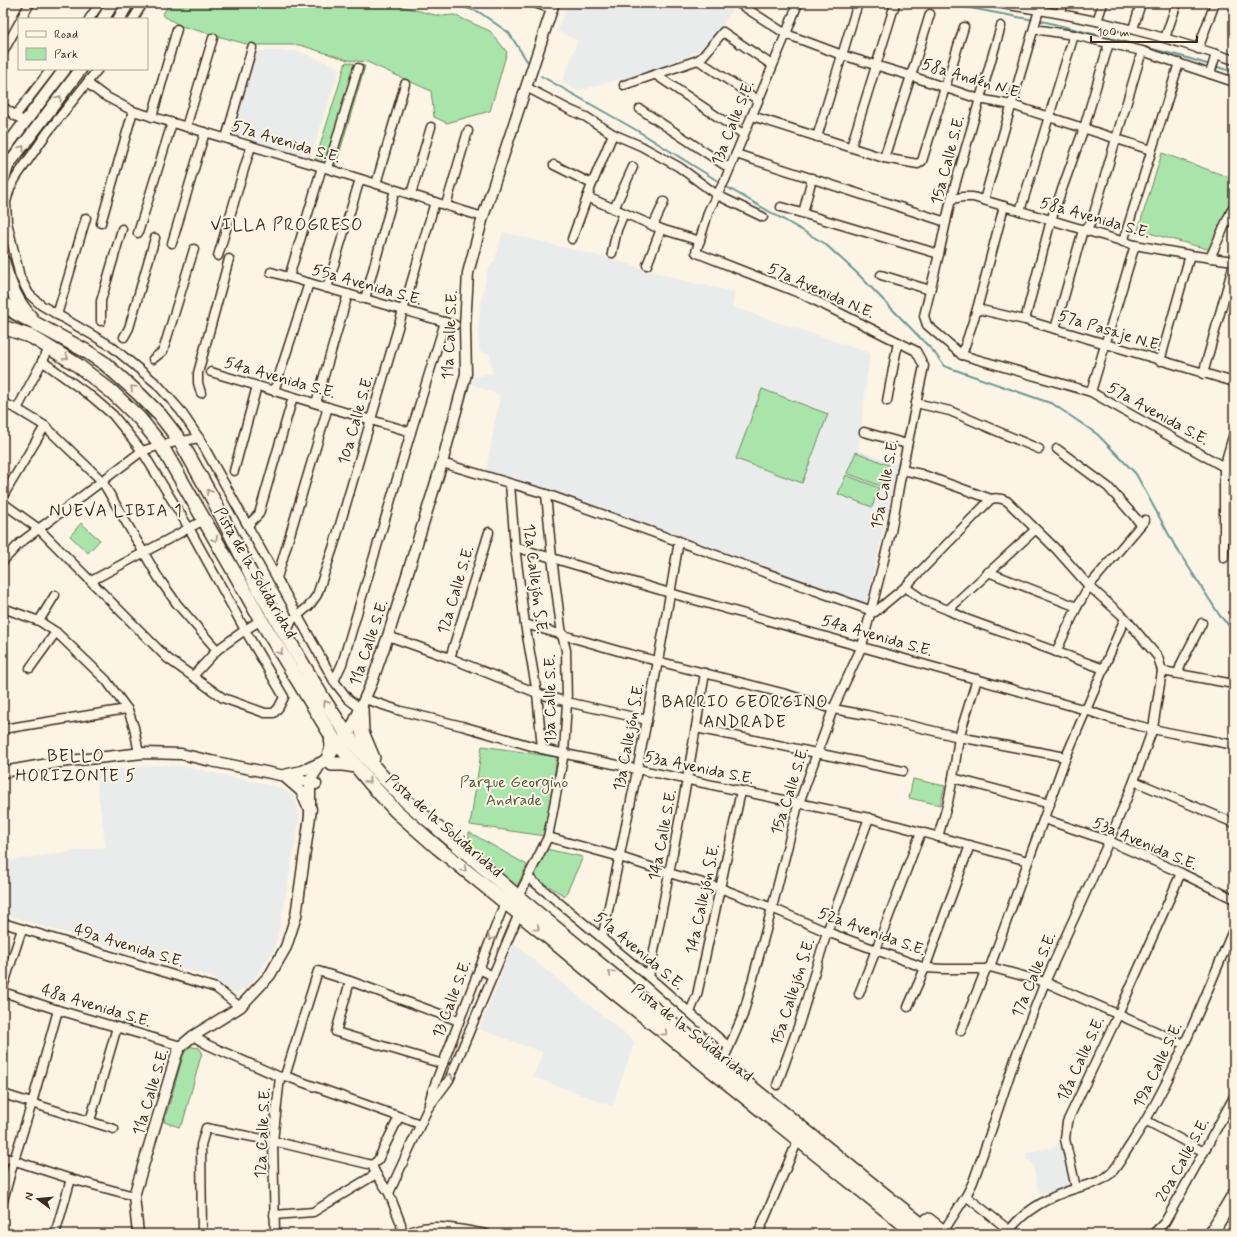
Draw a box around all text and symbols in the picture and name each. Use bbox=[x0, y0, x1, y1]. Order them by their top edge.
legend bbox=[18, 18, 148, 70]
scale bar bbox=[1091, 18, 1197, 44]
text: 100 m bbox=[1097, 25, 1129, 41]
text: Road bbox=[54, 27, 78, 43]
text: Park bbox=[54, 47, 78, 63]
street label: 58a Andén N.E. bbox=[919, 54, 1025, 104]
street label: 13a Calle S.E. bbox=[707, 78, 759, 168]
one-way arrow bbox=[54, 96, 61, 103]
street label: 15a Calle S.E. bbox=[926, 113, 970, 207]
street label: 57a Avenida S.E. bbox=[229, 115, 343, 169]
one-way arrow bbox=[17, 145, 24, 152]
street label: 58a Avenida S.E. bbox=[1037, 192, 1153, 244]
district label: VILLA PROGRESO bbox=[211, 214, 363, 236]
street label: 57a Avenida N.E. bbox=[764, 258, 878, 324]
street label: 55a Avenida S.E. bbox=[310, 259, 424, 311]
street label: 11a Calle S.E. bbox=[437, 290, 463, 380]
street label: 57a Pasaje N.E. bbox=[1055, 305, 1165, 357]
one-way arrow bbox=[62, 352, 69, 360]
street label: 54a Avenida S.E. bbox=[222, 352, 338, 404]
street label: 10a Calle S.E. bbox=[333, 373, 379, 467]
street label: 57a Avenida S.E. bbox=[1104, 377, 1212, 451]
one-way arrow bbox=[130, 385, 138, 393]
street label: 15a Calle S.E. bbox=[866, 437, 904, 531]
one-way arrow bbox=[207, 489, 214, 496]
district label: NUEVA LIBIA 1 bbox=[49, 500, 183, 522]
street label: Pista de la Solidaridad bbox=[209, 504, 301, 642]
street label: 12a Callejón S.E. bbox=[518, 523, 552, 635]
one-way arrow bbox=[211, 535, 218, 542]
street label: 12a Calle S.E. bbox=[433, 543, 479, 637]
street label: 11a Calle S.E. bbox=[344, 597, 394, 689]
street label: 54a Avenida S.E. bbox=[819, 610, 935, 662]
one-way arrow bbox=[275, 648, 283, 655]
street label: 13a Calle S.E. bbox=[540, 654, 561, 744]
street label: 13a Callejón S.E. bbox=[608, 681, 650, 793]
district label: BARRIO GEORGINO ANDRADE bbox=[661, 691, 829, 733]
one-way arrow bbox=[324, 701, 331, 708]
street label: 15a Calle S.E. bbox=[766, 744, 814, 838]
district label: BELLO HORIZONTE 5 bbox=[16, 745, 136, 787]
street label: 53a Avenida S.E. bbox=[642, 746, 756, 790]
street label: Pista de la Solidaridad bbox=[381, 769, 507, 883]
park label: Parque Georgino Andrade bbox=[460, 772, 568, 811]
one-way arrow bbox=[364, 776, 371, 784]
street label: 14a Calle S.E. bbox=[644, 788, 682, 882]
street label: 53a Avenida S.E. bbox=[1090, 813, 1200, 875]
street label: 14a Callejón S.E. bbox=[681, 842, 725, 956]
one-way arrow bbox=[459, 864, 467, 871]
street label: 52a Avenida S.E. bbox=[815, 903, 929, 961]
street label: 51a Avenida S.E. bbox=[589, 907, 689, 995]
street label: 49a Avenida S.E. bbox=[71, 919, 187, 973]
one-way arrow bbox=[532, 923, 539, 930]
street label: 17a Calle S.E. bbox=[1007, 929, 1061, 1021]
one-way arrow bbox=[487, 934, 495, 941]
street label: 15a Callejón S.E. bbox=[766, 936, 820, 1048]
street label: 13 Calle S.E. bbox=[428, 957, 476, 1041]
one-way arrow bbox=[608, 971, 615, 978]
street label: 48a Avenida S.E. bbox=[39, 979, 153, 1033]
street label: Pista de la Solidaridad bbox=[627, 979, 757, 1087]
street label: 18a Calle S.E. bbox=[1052, 1013, 1110, 1105]
street label: 19a Calle S.E. bbox=[1128, 1019, 1188, 1111]
one-way arrow bbox=[661, 1029, 668, 1036]
street label: 11a Calle S.E. bbox=[128, 1046, 174, 1138]
one-way arrow bbox=[445, 1072, 453, 1080]
street label: 12a Calle S.E. bbox=[250, 1087, 276, 1179]
street label: 20a Calle S.E. bbox=[1151, 1114, 1215, 1206]
north arrow bbox=[18, 1179, 58, 1219]
text: N bbox=[22, 1191, 37, 1202]

